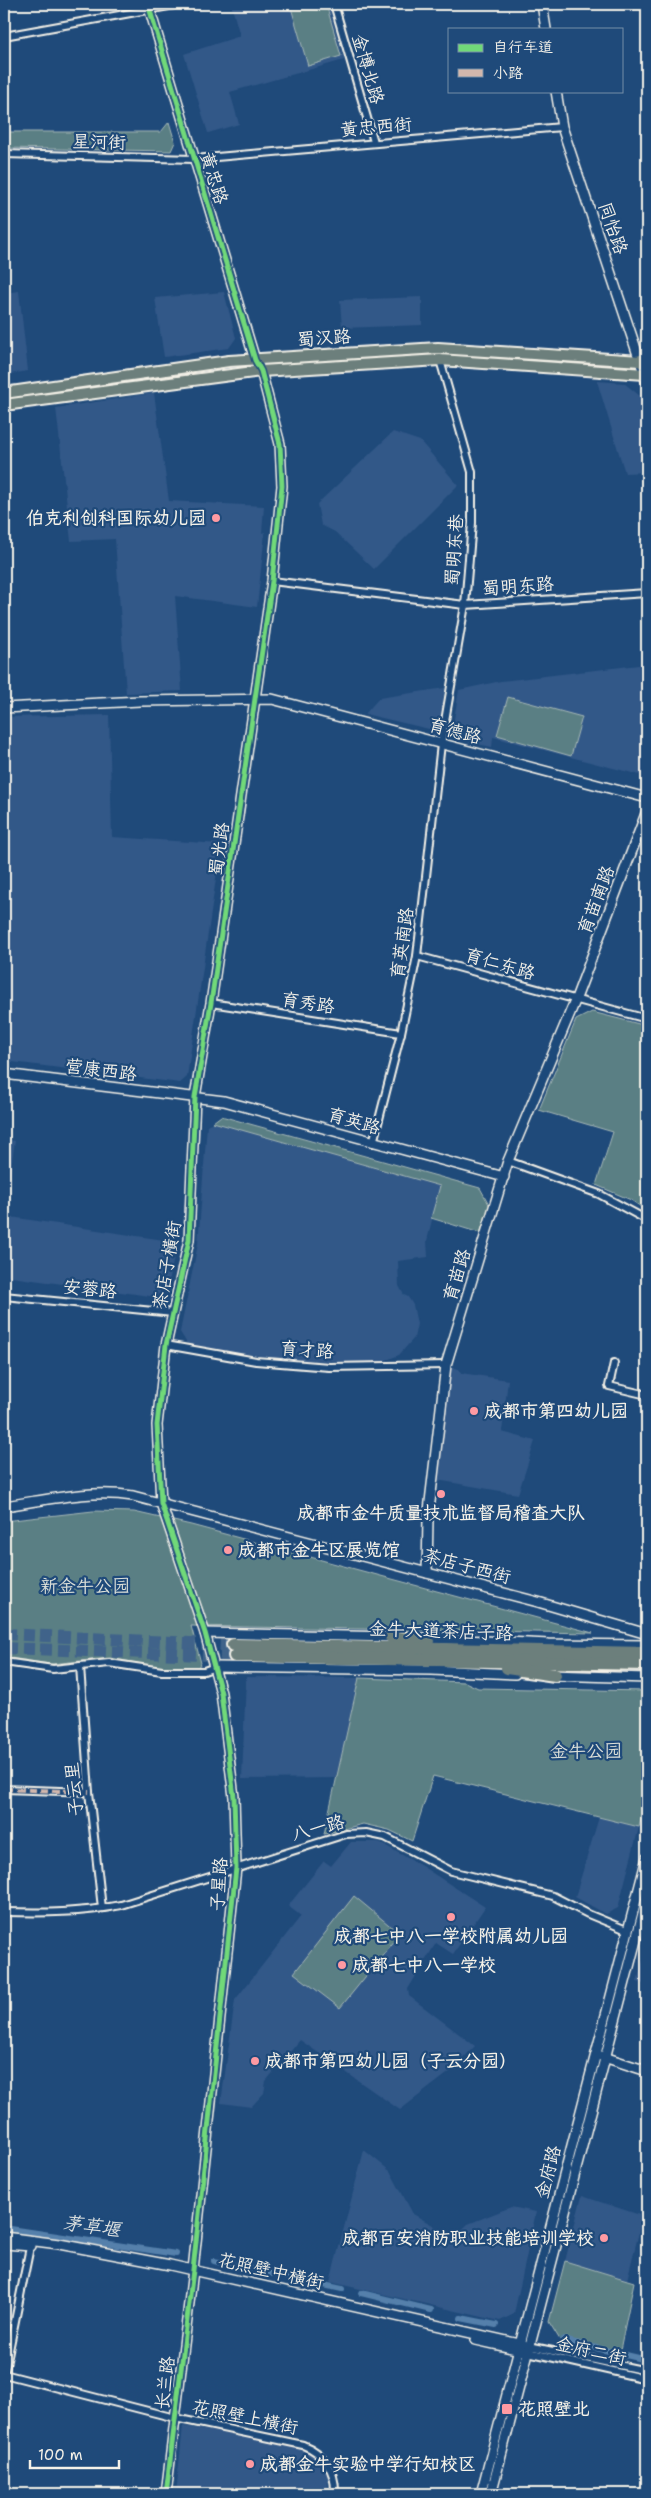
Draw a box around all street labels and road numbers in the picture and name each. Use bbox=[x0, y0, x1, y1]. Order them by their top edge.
street label: 金博北路 bbox=[347, 31, 389, 107]
street label: 黄忠西街 bbox=[339, 112, 413, 142]
street label: 星河街 bbox=[72, 130, 126, 154]
street label: 黄忠路 bbox=[195, 149, 233, 207]
street label: 同怡路 bbox=[593, 199, 633, 257]
street label: 蜀汉路 bbox=[296, 324, 352, 352]
street label: 蜀明东巷 bbox=[440, 513, 468, 587]
street label: 蜀明东路 bbox=[481, 572, 555, 600]
street label: 育德路 bbox=[426, 712, 484, 750]
street label: 蜀光路 bbox=[203, 821, 235, 877]
street label: 育苗南路 bbox=[572, 862, 620, 938]
street label: 育英南路 bbox=[385, 906, 419, 980]
street label: 育仁东路 bbox=[462, 943, 538, 985]
street label: 育秀路 bbox=[279, 987, 337, 1019]
street label: 营康西路 bbox=[64, 1054, 138, 1086]
street label: 育英路 bbox=[325, 1102, 383, 1140]
street label: 茶店子横街 bbox=[147, 1219, 187, 1311]
street label: 育苗路 bbox=[438, 1246, 476, 1304]
street label: 安蓉路 bbox=[62, 1274, 118, 1304]
street label: 育才路 bbox=[279, 1336, 335, 1364]
street label: 茶店子西街 bbox=[420, 1543, 514, 1589]
street label: 金牛大道茶店子路 bbox=[369, 1616, 513, 1646]
street label: 子云里 bbox=[60, 1761, 88, 1817]
street label: 八一路 bbox=[289, 1809, 347, 1847]
street label: 子星路 bbox=[205, 1856, 233, 1912]
street label: 金府路 bbox=[529, 2143, 567, 2201]
street label: 花照壁中横街 bbox=[216, 2247, 326, 2295]
street label: 金府二街 bbox=[553, 2331, 629, 2371]
street label: 长兰路 bbox=[150, 2355, 180, 2411]
street label: 花照壁上横街 bbox=[190, 2394, 300, 2440]

